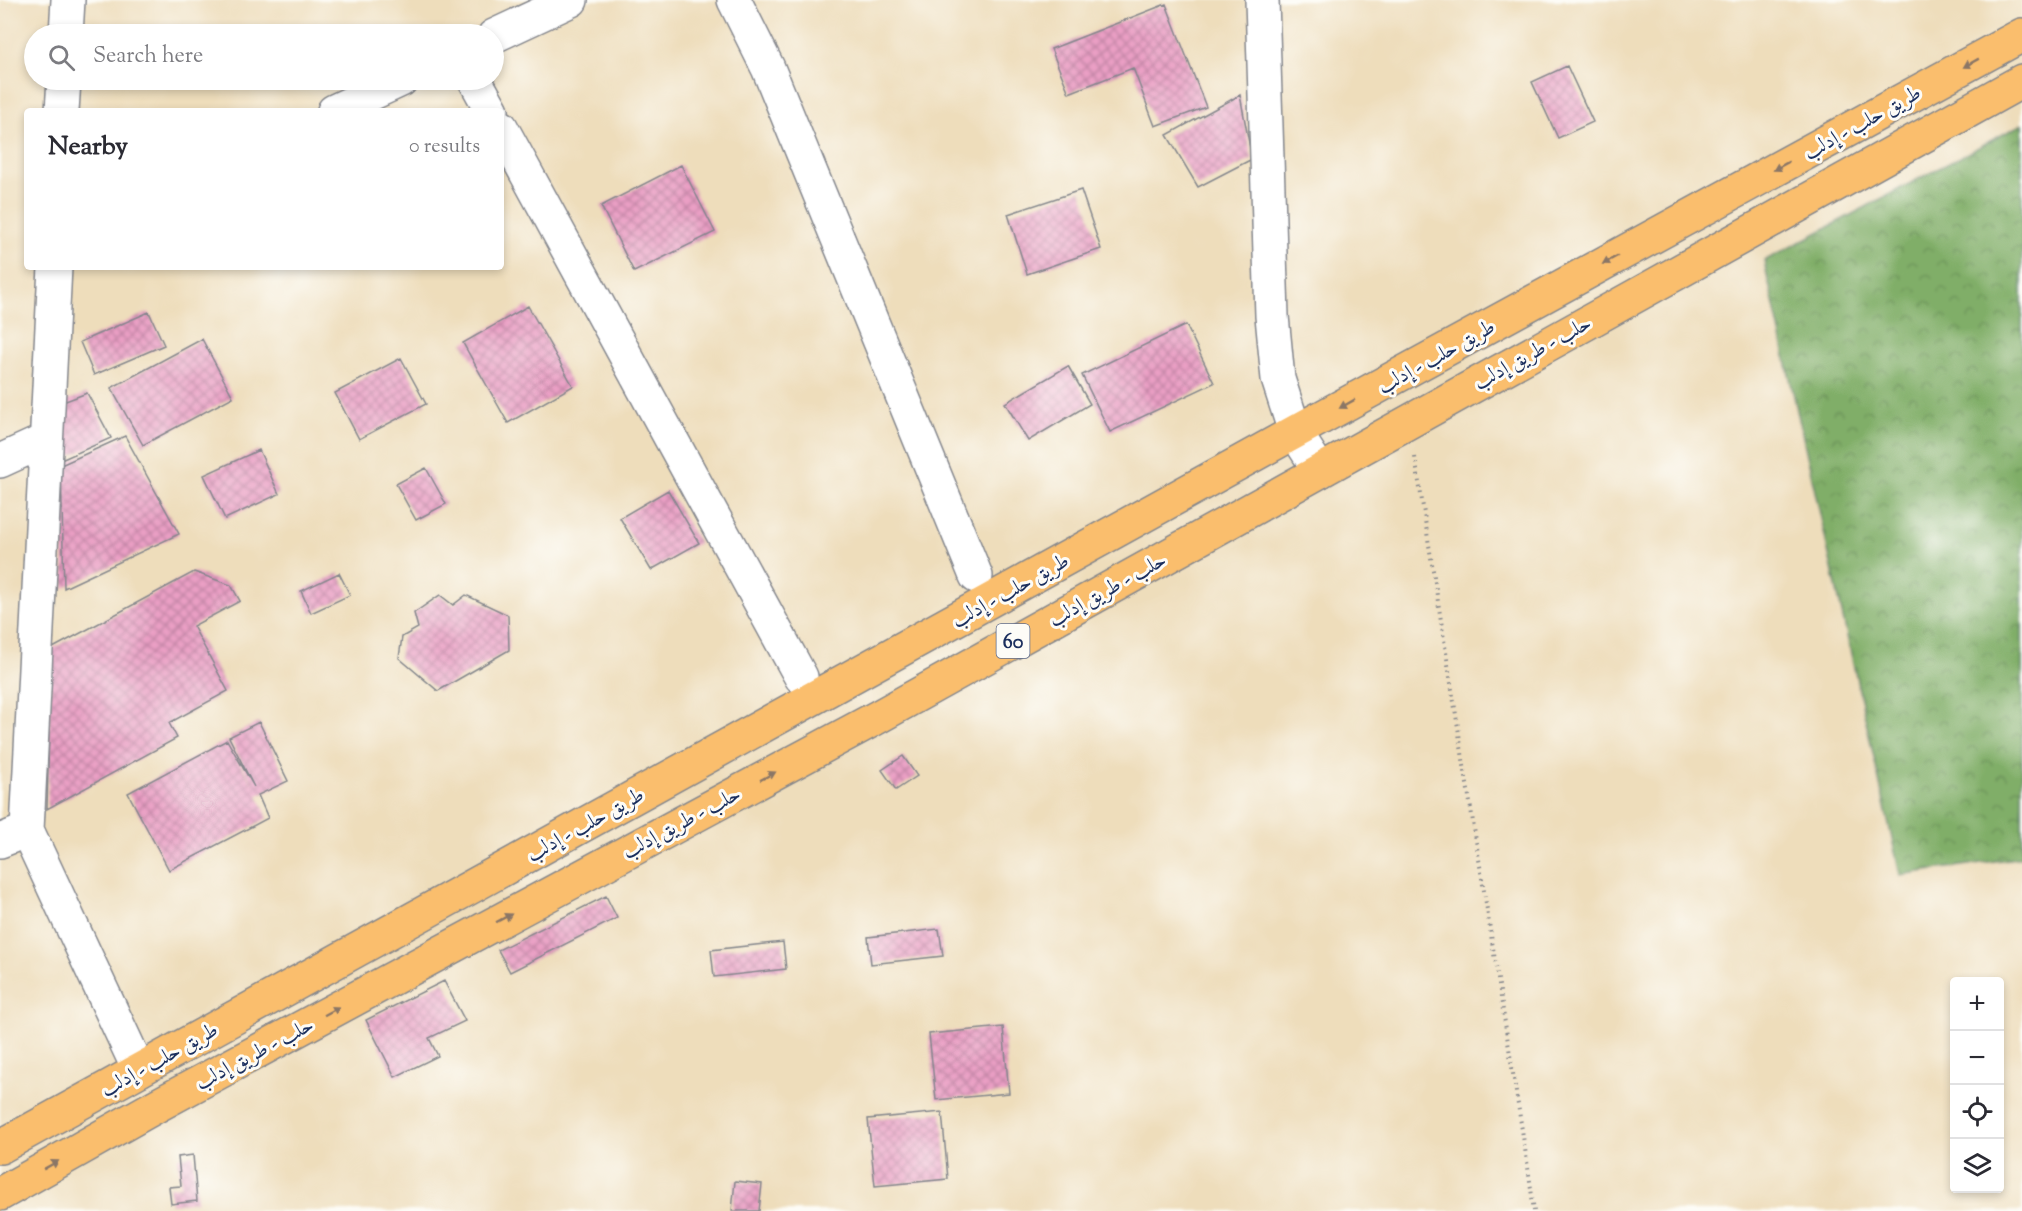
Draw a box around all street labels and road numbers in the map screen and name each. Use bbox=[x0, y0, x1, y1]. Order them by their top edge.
street label: طريق حلب - إدلب bbox=[1799, 79, 1927, 169]
street label: حلب - طريق إدلب bbox=[1469, 309, 1597, 399]
street label: طريق حلب - إدلب bbox=[1373, 313, 1501, 403]
street label: حلب - طريق إدلب bbox=[1044, 546, 1172, 636]
street label: طريق حلب - إدلب bbox=[947, 547, 1075, 637]
road number: 60 bbox=[996, 624, 1030, 658]
street label: حلب - طريق إدلب bbox=[617, 780, 747, 868]
street label: طريق حلب - إدلب bbox=[522, 781, 650, 871]
street label: حلب - طريق إدلب bbox=[190, 1011, 320, 1099]
street label: طريق حلب - إدلب bbox=[96, 1016, 224, 1106]

